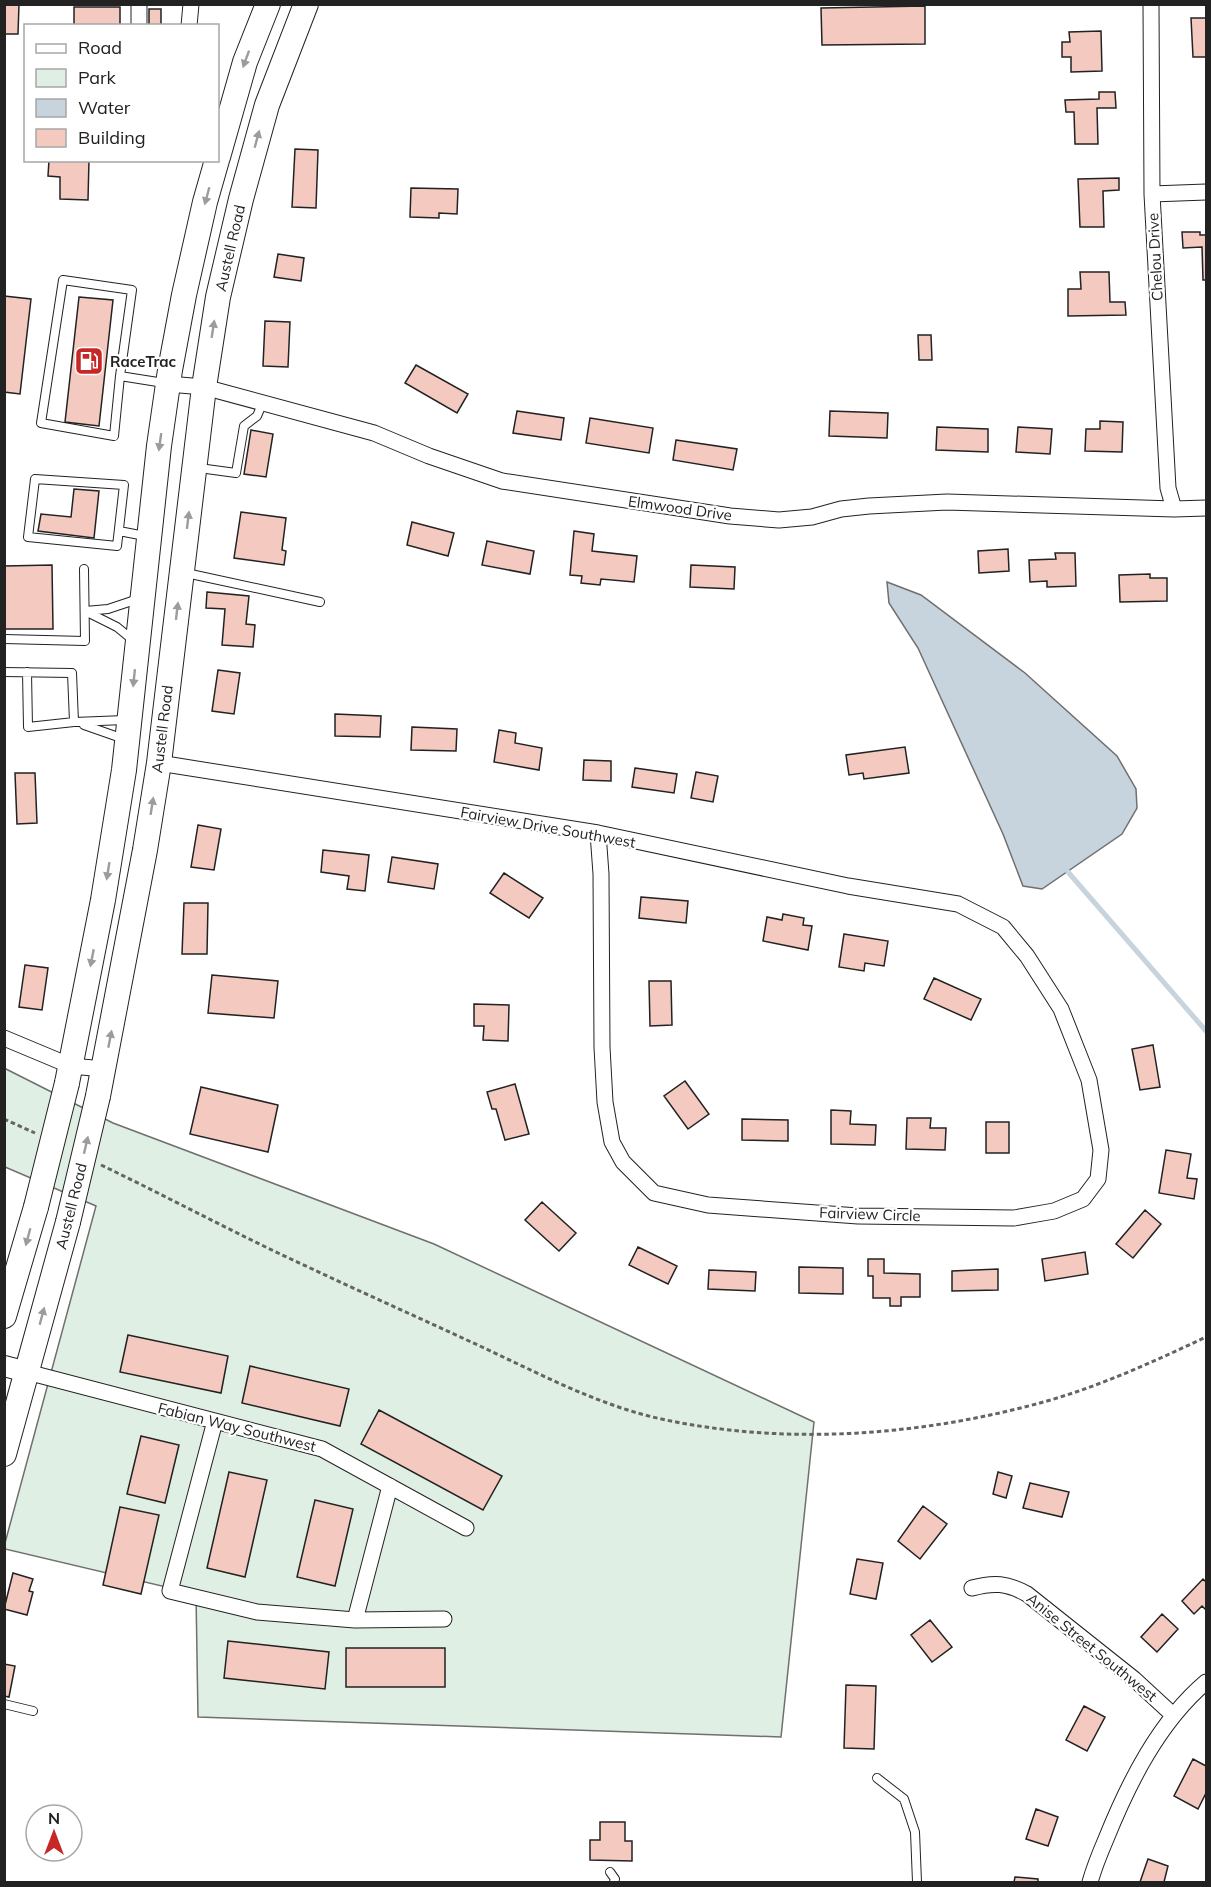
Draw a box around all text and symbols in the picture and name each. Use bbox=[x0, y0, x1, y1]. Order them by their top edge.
legend bbox=[24, 24, 219, 162]
text: Road bbox=[78, 36, 122, 59]
one-way arrow bbox=[241, 50, 251, 68]
text: Park bbox=[78, 66, 117, 89]
text: Water bbox=[78, 96, 131, 119]
text: Building bbox=[78, 126, 146, 149]
one-way arrow bbox=[253, 130, 263, 149]
one-way arrow bbox=[201, 187, 211, 205]
street label: Austell Road bbox=[211, 203, 249, 293]
street label: Chelou Drive bbox=[1143, 212, 1167, 302]
one-way arrow bbox=[209, 320, 218, 339]
fuel station icon: RaceTrac bbox=[73, 345, 105, 377]
place label: RaceTrac bbox=[110, 352, 177, 371]
one-way arrow bbox=[155, 433, 165, 452]
street label: Elmwood Drive bbox=[627, 491, 733, 525]
one-way arrow bbox=[183, 510, 193, 529]
one-way arrow bbox=[172, 602, 182, 621]
one-way arrow bbox=[129, 668, 139, 687]
street label: Austell Road bbox=[147, 684, 177, 774]
one-way arrow bbox=[148, 796, 157, 815]
street label: Fairview Drive Southwest bbox=[459, 802, 637, 852]
one-way arrow bbox=[103, 861, 112, 880]
one-way arrow bbox=[87, 948, 96, 967]
one-way arrow bbox=[106, 1029, 115, 1048]
one-way arrow bbox=[82, 1135, 92, 1154]
street label: Austell Road bbox=[51, 1161, 91, 1251]
street label: Fairview Circle bbox=[819, 1203, 921, 1225]
one-way arrow bbox=[23, 1228, 32, 1246]
one-way arrow bbox=[38, 1307, 47, 1325]
street label: Fabian Way Southwest bbox=[156, 1398, 318, 1456]
street label: Anise Street Southwest bbox=[1023, 1588, 1161, 1706]
north arrow bbox=[24, 1803, 84, 1863]
text: N bbox=[48, 1808, 60, 1828]

